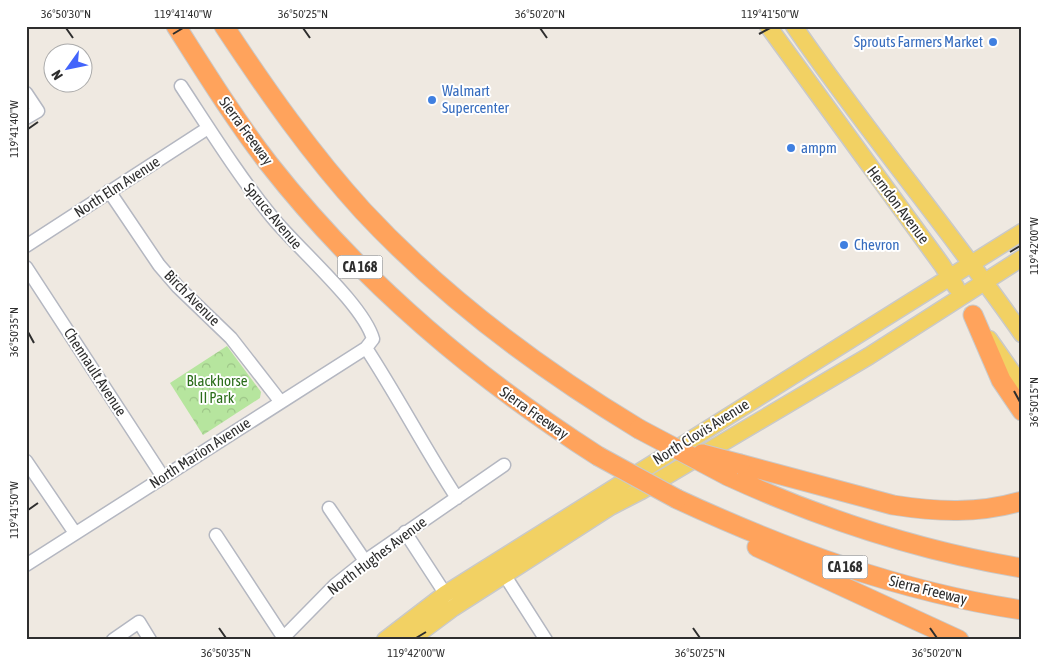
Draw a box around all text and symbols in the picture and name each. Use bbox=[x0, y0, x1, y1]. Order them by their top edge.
text: 36°50'30"N bbox=[41, 7, 91, 21]
text: 119°41'40"W bbox=[154, 7, 212, 21]
text: 36°50'25"N bbox=[278, 7, 328, 21]
text: 36°50'20"N bbox=[515, 7, 565, 21]
text: 119°41'50"W bbox=[741, 7, 799, 21]
place label: Sprouts Farmers Market bbox=[854, 33, 983, 50]
marker: Sprouts Farmers Market bbox=[987, 36, 999, 48]
north arrow bbox=[42, 42, 92, 92]
text: N bbox=[48, 67, 66, 83]
place label: Walmart Supercenter bbox=[442, 82, 510, 116]
street label: Sierra Freeway bbox=[216, 93, 277, 168]
marker: Walmart Supercenter bbox=[426, 94, 438, 106]
text: 119°41'40"W bbox=[7, 100, 21, 158]
place label: ampm bbox=[801, 139, 837, 156]
marker: ampm bbox=[785, 142, 797, 154]
street label: North Elm Avenue bbox=[71, 153, 163, 221]
street label: Herndon Avenue bbox=[864, 163, 933, 247]
street label: Spruce Avenue bbox=[241, 179, 306, 252]
text: 119°42'00"W bbox=[1027, 217, 1041, 275]
place label: Chevron bbox=[854, 236, 900, 253]
marker: Chevron bbox=[838, 239, 850, 251]
road number: CA 168 bbox=[338, 256, 382, 278]
street label: Birch Avenue bbox=[161, 266, 224, 329]
text: 36°50'35"N bbox=[7, 307, 21, 357]
street label: Chennault Avenue bbox=[61, 325, 130, 419]
park label: Blackhorse II Park bbox=[186, 372, 248, 406]
text: 36°50'15"N bbox=[1027, 377, 1041, 427]
street label: Sierra Freeway bbox=[497, 383, 572, 442]
street label: North Clovis Avenue bbox=[650, 395, 752, 468]
street label: North Marion Avenue bbox=[146, 414, 253, 491]
text: 119°41'50"W bbox=[7, 481, 21, 539]
street label: North Hughes Avenue bbox=[324, 513, 430, 598]
road number: CA 168 bbox=[822, 556, 868, 578]
street label: Sierra Freeway bbox=[887, 572, 969, 607]
text: 36°50'35"N bbox=[201, 646, 251, 660]
text: 119°42'00"W bbox=[387, 646, 445, 660]
text: 36°50'25"N bbox=[675, 646, 725, 660]
text: 36°50'20"N bbox=[912, 646, 962, 660]

